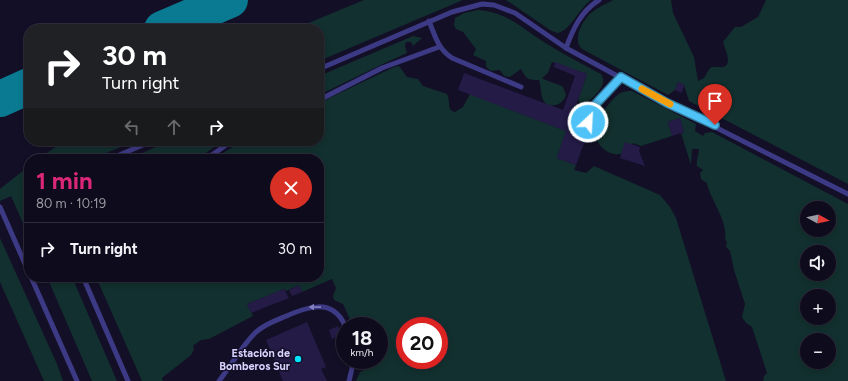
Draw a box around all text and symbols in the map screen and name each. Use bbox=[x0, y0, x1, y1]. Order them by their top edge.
text: 30 m bbox=[102, 38, 167, 72]
icon: right bbox=[36, 40, 88, 92]
text: Turn right bbox=[102, 72, 179, 94]
pin bbox=[698, 84, 732, 125]
icon: arrive bbox=[704, 90, 726, 112]
position arrow bbox=[567, 101, 609, 143]
icon: left bbox=[121, 116, 143, 138]
icon: ahead bbox=[163, 116, 185, 138]
icon: right bbox=[205, 116, 227, 138]
text: 1 min bbox=[36, 166, 93, 195]
button: close bbox=[270, 167, 312, 209]
text: 80 m · 10:19 bbox=[36, 196, 106, 211]
north arrow bbox=[800, 201, 836, 237]
map controls bbox=[800, 201, 836, 369]
icon: right bbox=[36, 238, 58, 260]
text: Turn right bbox=[70, 240, 138, 258]
text: 30 m bbox=[278, 240, 312, 258]
button: sound bbox=[800, 245, 836, 281]
button: + bbox=[800, 289, 836, 325]
one-way arrow bbox=[308, 304, 321, 310]
speed limit sign: 20 bbox=[396, 317, 448, 369]
text: 18 bbox=[352, 326, 372, 350]
button: − bbox=[800, 333, 836, 369]
text: km/h bbox=[351, 346, 373, 359]
place label: Estación de Bomberos Sur bbox=[219, 347, 291, 373]
marker: Estación de Bomberos Sur bbox=[293, 354, 303, 364]

